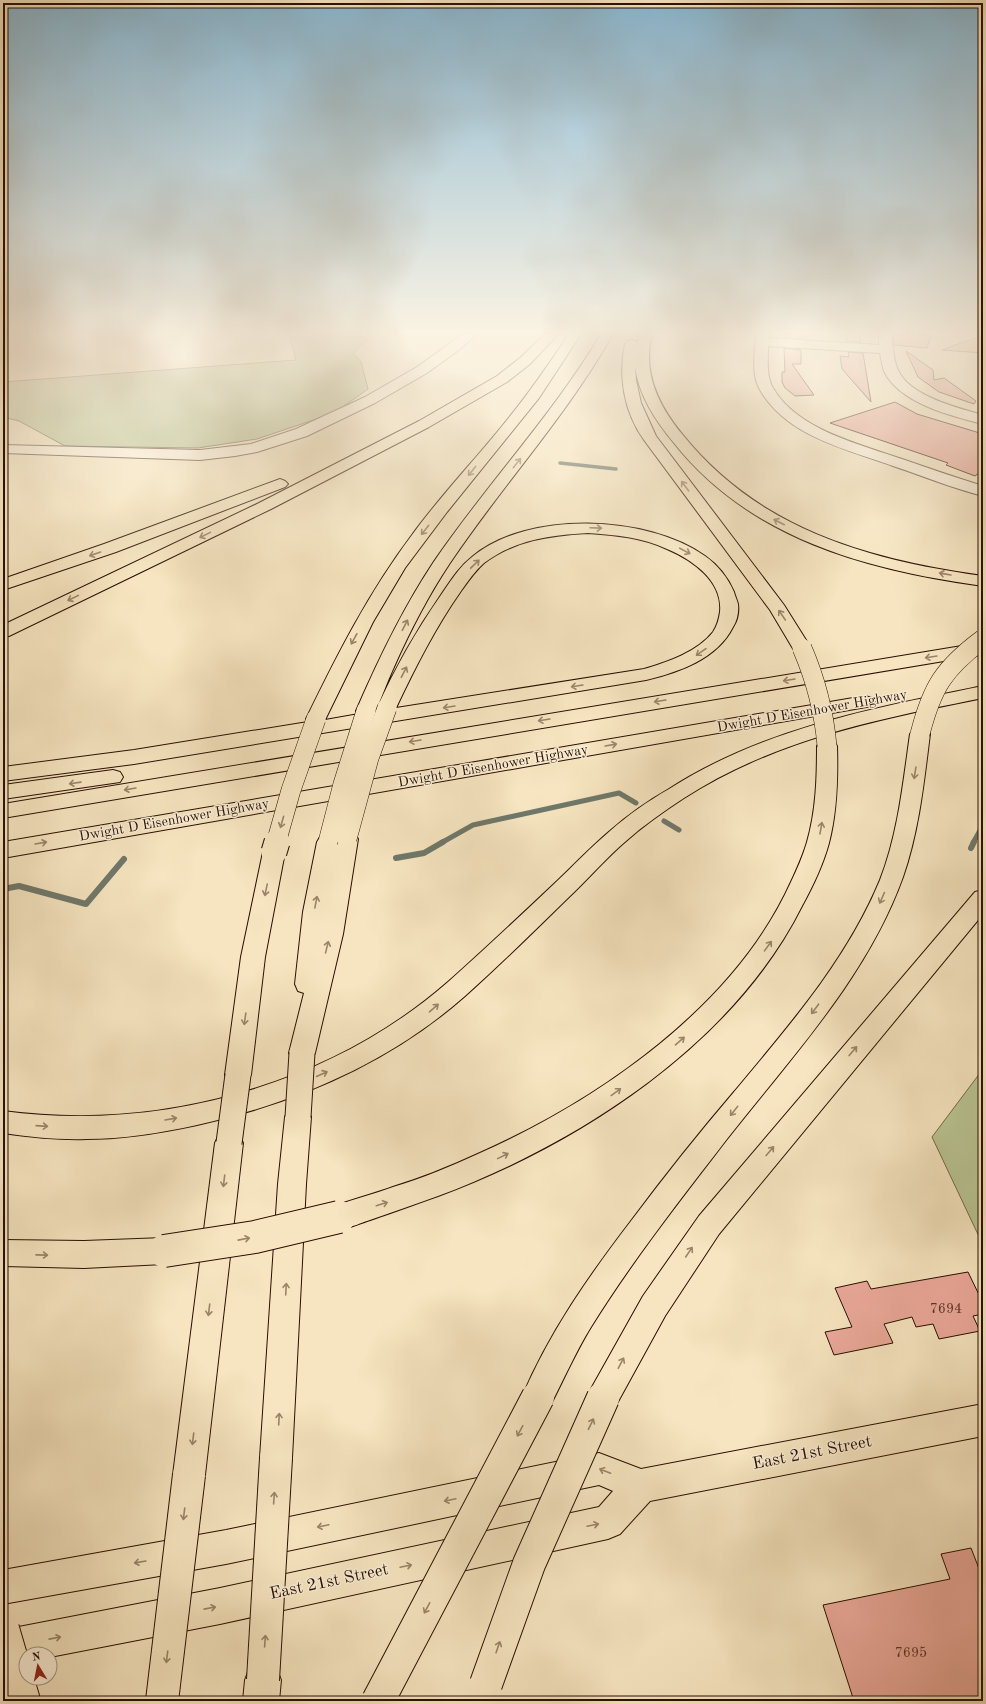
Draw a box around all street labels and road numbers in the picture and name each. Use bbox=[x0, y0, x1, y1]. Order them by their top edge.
street label: Dwight D Eisenhower Highway bbox=[716, 687, 909, 735]
street label: Dwight D Eisenhower Highway bbox=[397, 742, 590, 790]
street label: Dwight D Eisenhower Highway bbox=[78, 796, 271, 844]
street label: East 21st Street bbox=[751, 1433, 873, 1473]
street label: East 21st Street bbox=[268, 1561, 390, 1603]

